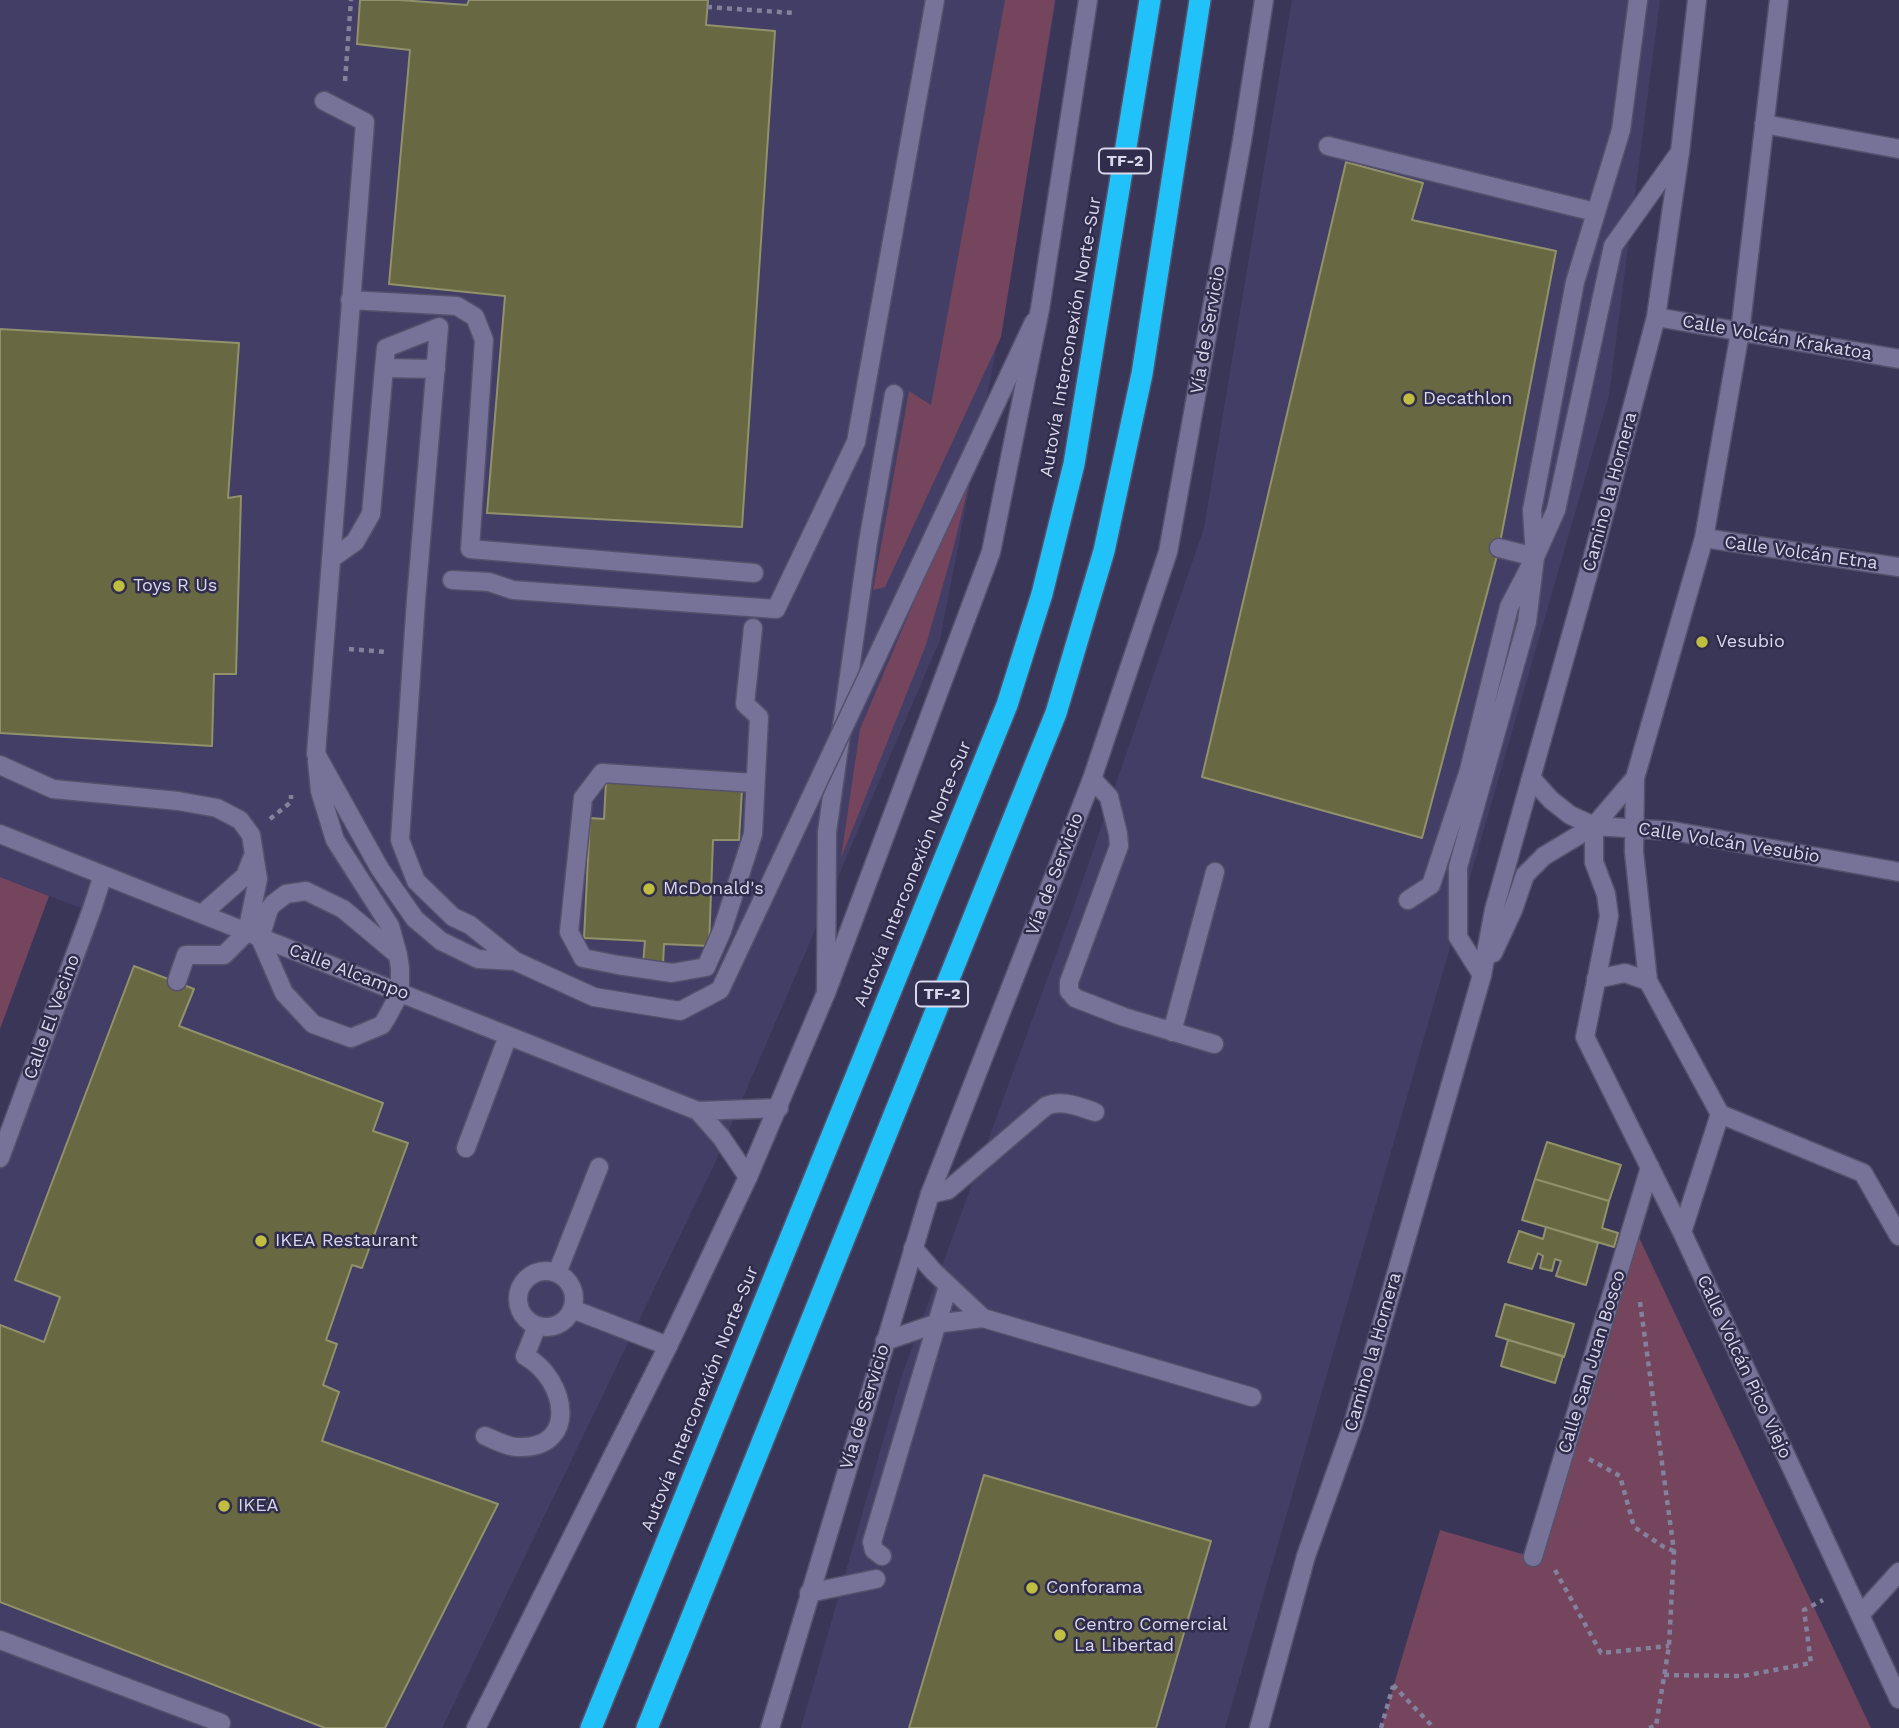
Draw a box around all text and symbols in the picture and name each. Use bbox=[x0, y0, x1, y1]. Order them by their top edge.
road number: TF-2 bbox=[1099, 148, 1151, 174]
street label: Autovía Interconexión Norte-Sur bbox=[1036, 195, 1106, 479]
street label: Vía de Servicio bbox=[1186, 264, 1230, 396]
street label: Calle Volcán Krakatoa bbox=[1680, 311, 1874, 365]
place label: Decathlon bbox=[1423, 388, 1512, 410]
marker: Decathlon bbox=[1401, 391, 1417, 407]
street label: Camino la Hornera bbox=[1578, 410, 1642, 574]
street label: Calle Volcán Etna bbox=[1723, 532, 1879, 574]
place label: Toys R Us bbox=[133, 575, 217, 597]
marker: Toys R Us bbox=[111, 578, 127, 594]
place label: Vesubio bbox=[1716, 631, 1785, 653]
marker: Vesubio bbox=[1694, 634, 1710, 650]
street label: Autovía Interconexión Norte-Sur bbox=[850, 738, 976, 1010]
street label: Vía de Servicio bbox=[1022, 810, 1088, 938]
street label: Calle Volcán Vesubio bbox=[1637, 818, 1821, 868]
place label: McDonald's bbox=[663, 878, 764, 900]
marker: McDonald's bbox=[641, 881, 657, 897]
street label: Calle Alcampo bbox=[286, 939, 412, 1005]
street label: Calle El Vecino bbox=[19, 952, 85, 1082]
road number: TF-2 bbox=[916, 982, 968, 1006]
place label: IKEA Restaurant bbox=[275, 1230, 418, 1252]
marker: IKEA Restaurant bbox=[253, 1233, 269, 1249]
street label: Autovía Interconexión Norte-Sur bbox=[637, 1263, 763, 1535]
street label: Calle San Juan Bosco bbox=[1554, 1268, 1630, 1456]
street label: Camino la Hornera bbox=[1340, 1270, 1406, 1434]
street label: Calle Volcán Pico Viejo bbox=[1692, 1272, 1796, 1462]
street label: Vía de Servicio bbox=[836, 1342, 894, 1472]
place label: IKEA bbox=[238, 1495, 278, 1517]
marker: IKEA bbox=[216, 1498, 232, 1514]
place label: Conforama bbox=[1046, 1577, 1142, 1599]
marker: Conforama bbox=[1024, 1580, 1040, 1596]
place label: Centro Comercial La Libertad bbox=[1074, 1614, 1228, 1656]
marker: Centro Comercial La Libertad bbox=[1052, 1627, 1068, 1643]

